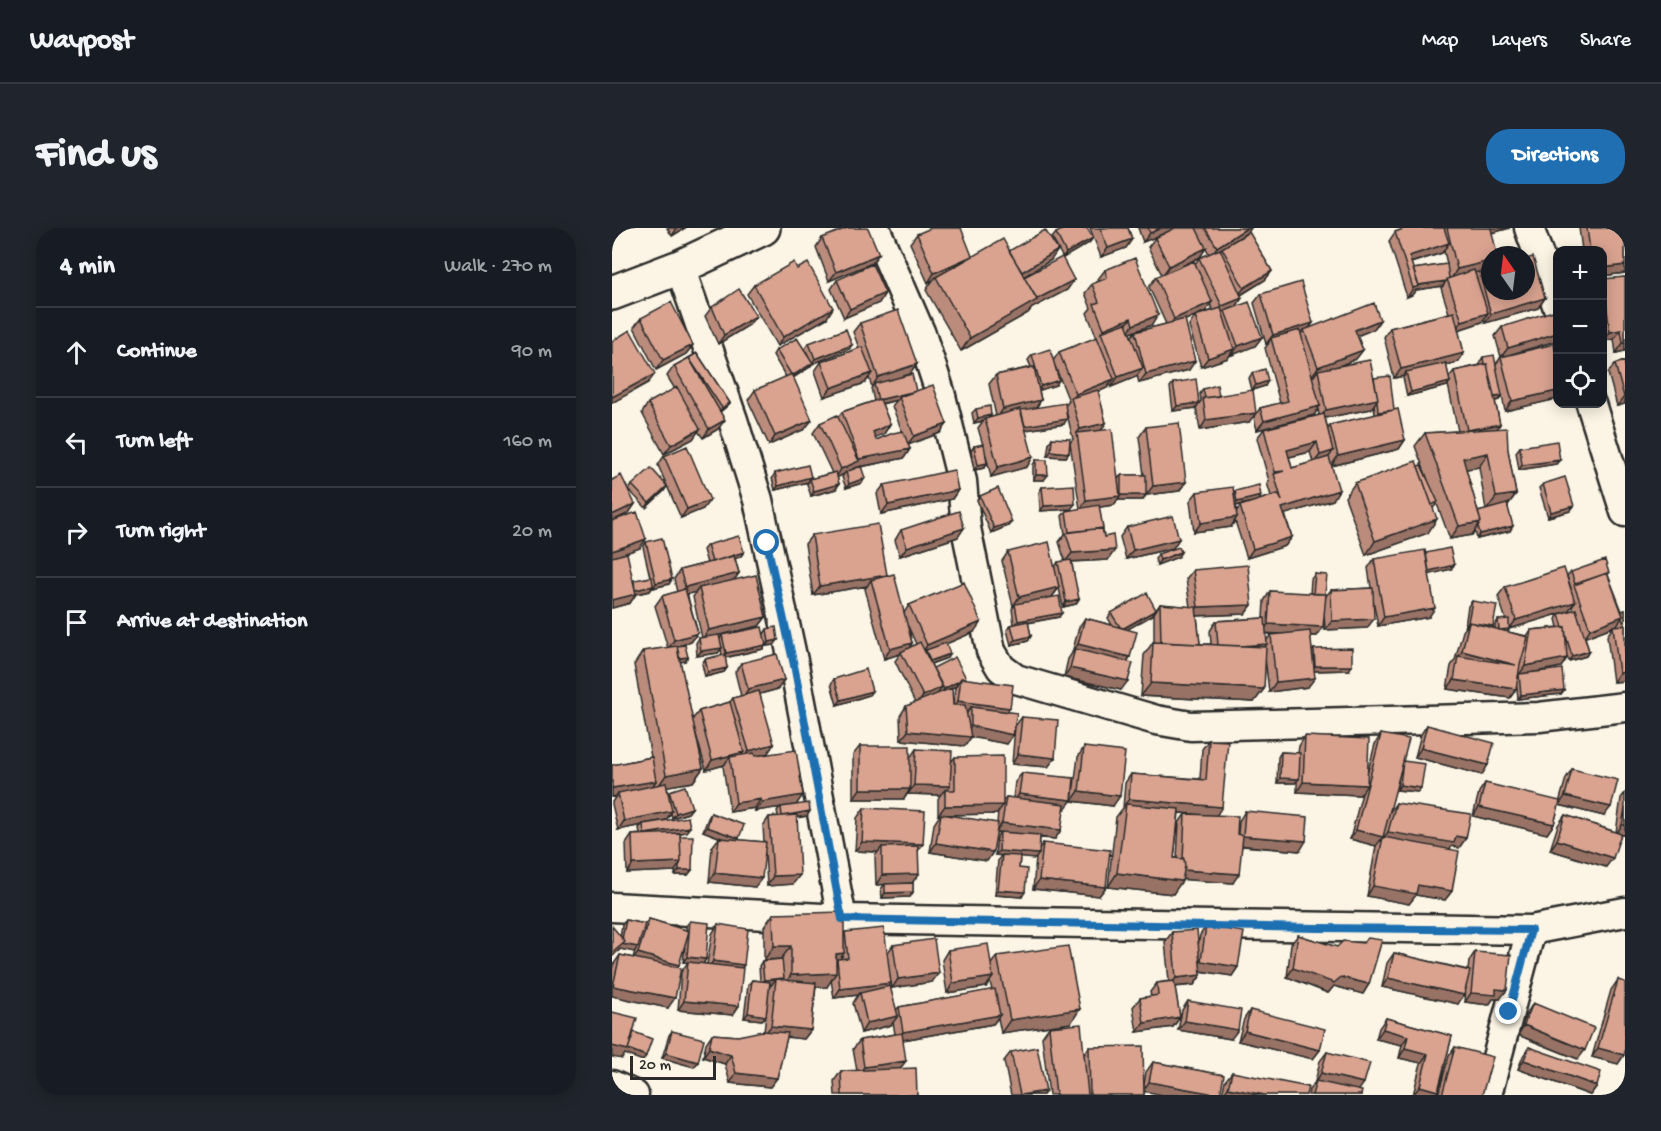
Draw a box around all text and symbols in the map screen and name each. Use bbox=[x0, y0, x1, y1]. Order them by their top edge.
text: Waypost bbox=[30, 25, 133, 58]
text: Map bbox=[1422, 29, 1458, 54]
text: Layers bbox=[1491, 29, 1547, 54]
text: Share bbox=[1580, 29, 1631, 54]
button: Directions bbox=[1486, 129, 1625, 184]
text: Find us bbox=[36, 132, 156, 181]
north arrow bbox=[1481, 246, 1535, 300]
map controls bbox=[1553, 246, 1607, 408]
button: + bbox=[1553, 246, 1607, 300]
text: 4 min bbox=[60, 252, 115, 283]
text: Walk · 270 m bbox=[444, 256, 552, 279]
button: − bbox=[1553, 300, 1607, 354]
icon: ahead bbox=[60, 336, 93, 369]
text: Continue bbox=[117, 339, 197, 365]
text: 90 m bbox=[512, 341, 552, 364]
button: locate bbox=[1553, 354, 1607, 408]
icon: left bbox=[60, 426, 93, 459]
text: Turn left bbox=[117, 429, 191, 455]
text: 160 m bbox=[503, 431, 552, 454]
icon: right bbox=[60, 516, 93, 549]
text: Turn right bbox=[117, 519, 205, 545]
text: 20 m bbox=[512, 521, 552, 544]
route start bbox=[753, 529, 779, 555]
icon: arrive bbox=[60, 606, 93, 639]
text: Arrive at destination bbox=[117, 609, 307, 635]
route end bbox=[1495, 998, 1521, 1024]
scale bar bbox=[630, 1053, 716, 1080]
text: 20 m bbox=[639, 1057, 671, 1076]

